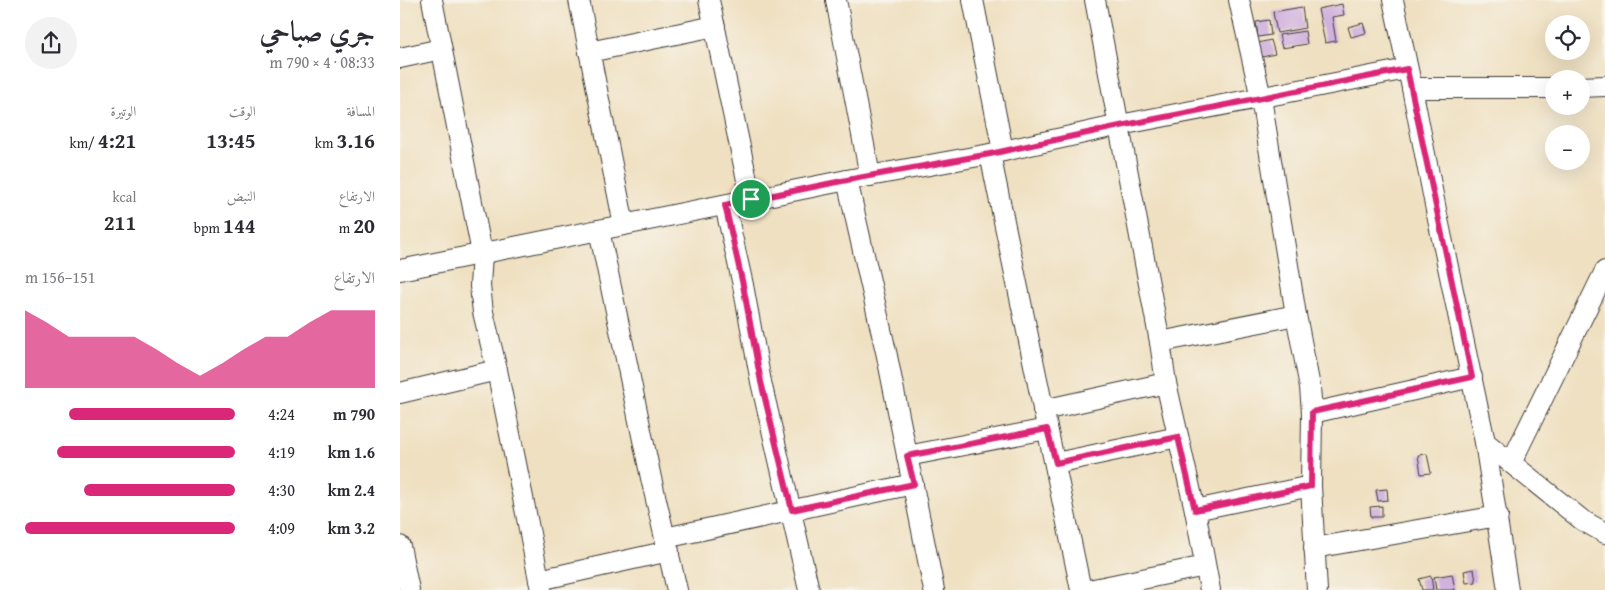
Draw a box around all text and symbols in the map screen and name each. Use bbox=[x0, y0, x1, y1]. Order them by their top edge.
text: جري صباحي bbox=[259, 10, 375, 51]
map controls bbox=[1545, 15, 1590, 170]
button: locate bbox=[1545, 15, 1590, 60]
button: share bbox=[25, 17, 77, 69]
text: 08:33 · 4 × 790 m bbox=[270, 50, 375, 74]
button: + bbox=[1545, 70, 1590, 115]
text: الوتيرة bbox=[111, 101, 136, 121]
text: الوقت bbox=[229, 101, 256, 121]
text: المسافة bbox=[346, 101, 375, 121]
text: 4:21 bbox=[98, 125, 136, 156]
text: 13:45 bbox=[206, 125, 256, 156]
text: 3.16 bbox=[336, 125, 375, 156]
button: − bbox=[1545, 125, 1590, 170]
text: /km bbox=[70, 133, 98, 153]
text: km bbox=[315, 133, 336, 153]
pin bbox=[730, 178, 772, 220]
icon: arrive bbox=[737, 185, 765, 213]
text: النبض bbox=[227, 186, 256, 206]
text: الارتفاع bbox=[339, 186, 375, 206]
text: kcal bbox=[112, 187, 136, 207]
text: 211 bbox=[104, 207, 136, 238]
text: 144 bbox=[223, 210, 256, 241]
text: 20 bbox=[353, 210, 375, 241]
text: bpm bbox=[194, 218, 223, 238]
text: m bbox=[339, 218, 353, 238]
text: 151–156 m bbox=[25, 265, 95, 289]
text: الارتفاع bbox=[333, 265, 375, 289]
text: 4:24 bbox=[268, 402, 295, 426]
text: 790 m bbox=[333, 402, 375, 426]
text: 4:19 bbox=[268, 440, 295, 464]
text: 1.6 km bbox=[328, 440, 375, 464]
text: 4:30 bbox=[268, 478, 295, 502]
text: 2.4 km bbox=[328, 478, 375, 502]
text: 4:09 bbox=[268, 516, 295, 540]
text: 3.2 km bbox=[328, 516, 375, 540]

